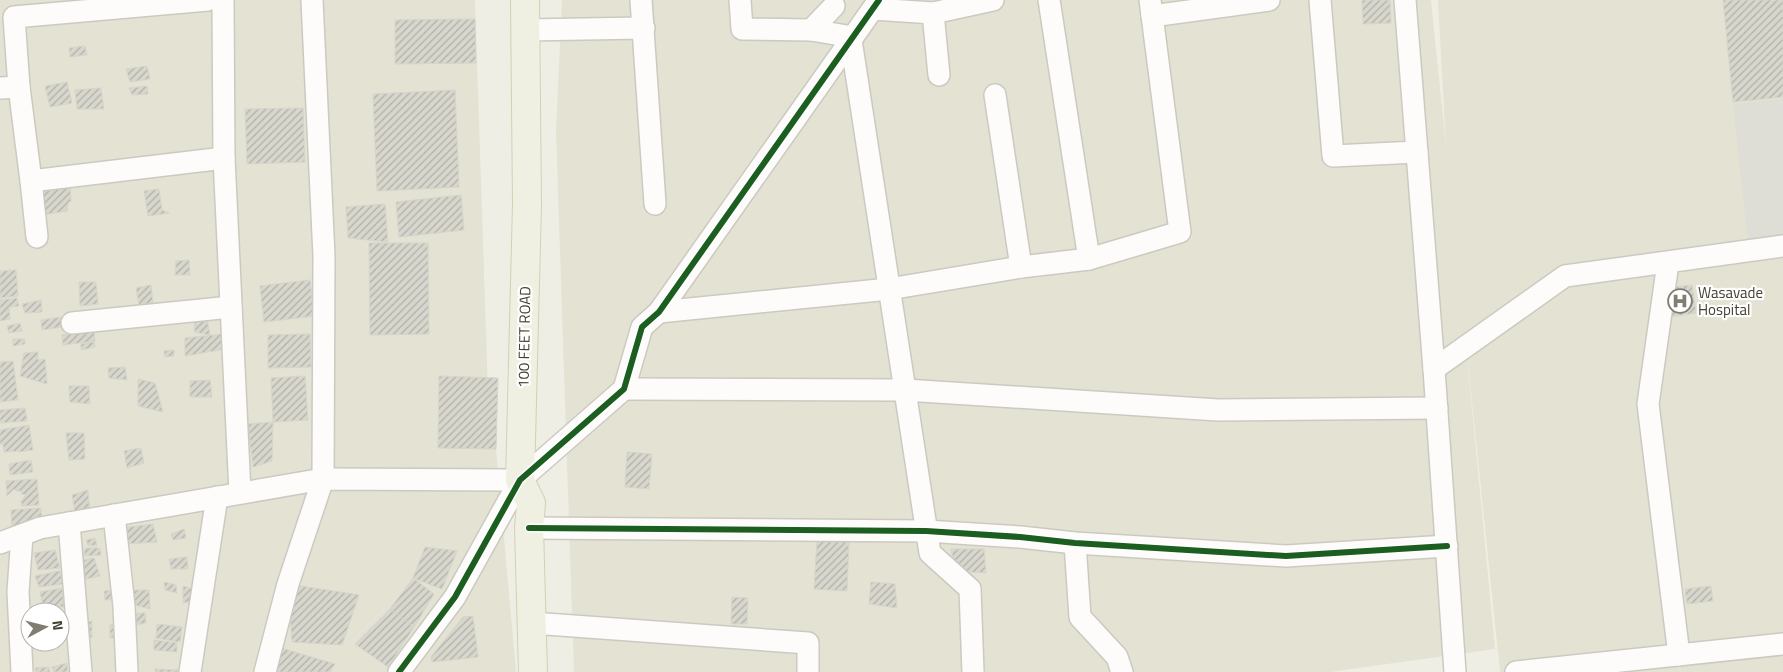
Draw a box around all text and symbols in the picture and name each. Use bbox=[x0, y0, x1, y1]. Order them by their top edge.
place label: Wasavade Hospital bbox=[1698, 281, 1763, 321]
street label: 100 FEET ROAD bbox=[512, 286, 536, 388]
hospital icon: Wasavade Hospital bbox=[1667, 288, 1693, 314]
north arrow bbox=[20, 602, 70, 652]
text: N bbox=[47, 619, 69, 631]

